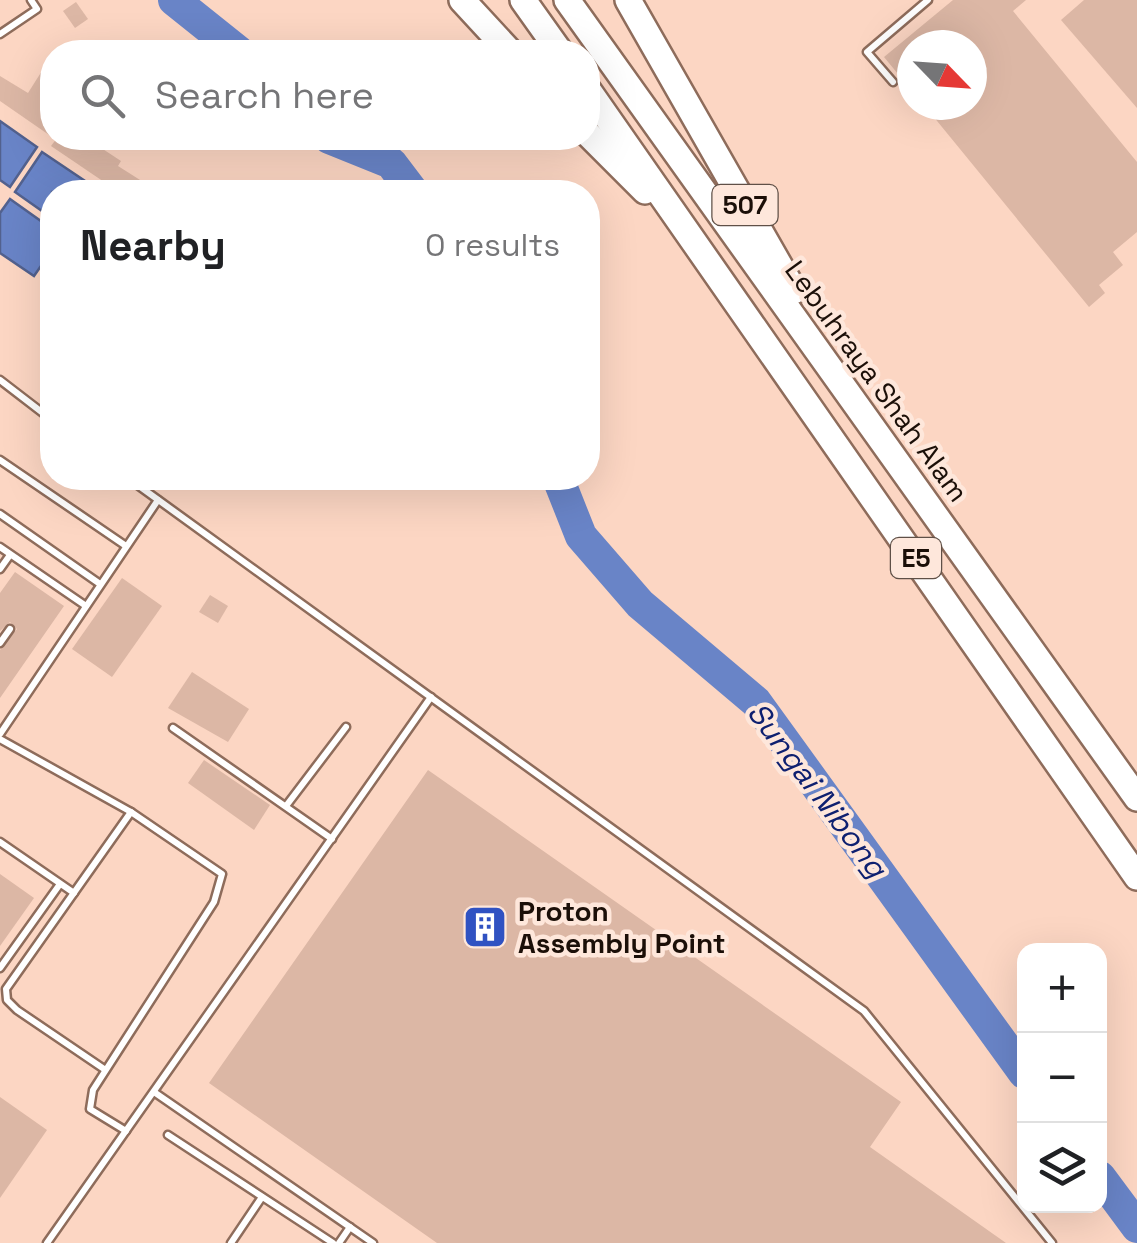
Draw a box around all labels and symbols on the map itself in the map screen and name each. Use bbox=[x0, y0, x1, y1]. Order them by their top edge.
north arrow bbox=[897, 30, 987, 120]
road number: 507 bbox=[712, 185, 778, 225]
street label: Lebuhraya Shah Alam bbox=[777, 253, 977, 509]
road number: E5 bbox=[891, 538, 941, 578]
water label: Sungai Nibong bbox=[739, 694, 897, 886]
place label: Proton Assembly Point bbox=[518, 893, 726, 961]
building icon: Proton Assembly Point bbox=[462, 904, 508, 950]

